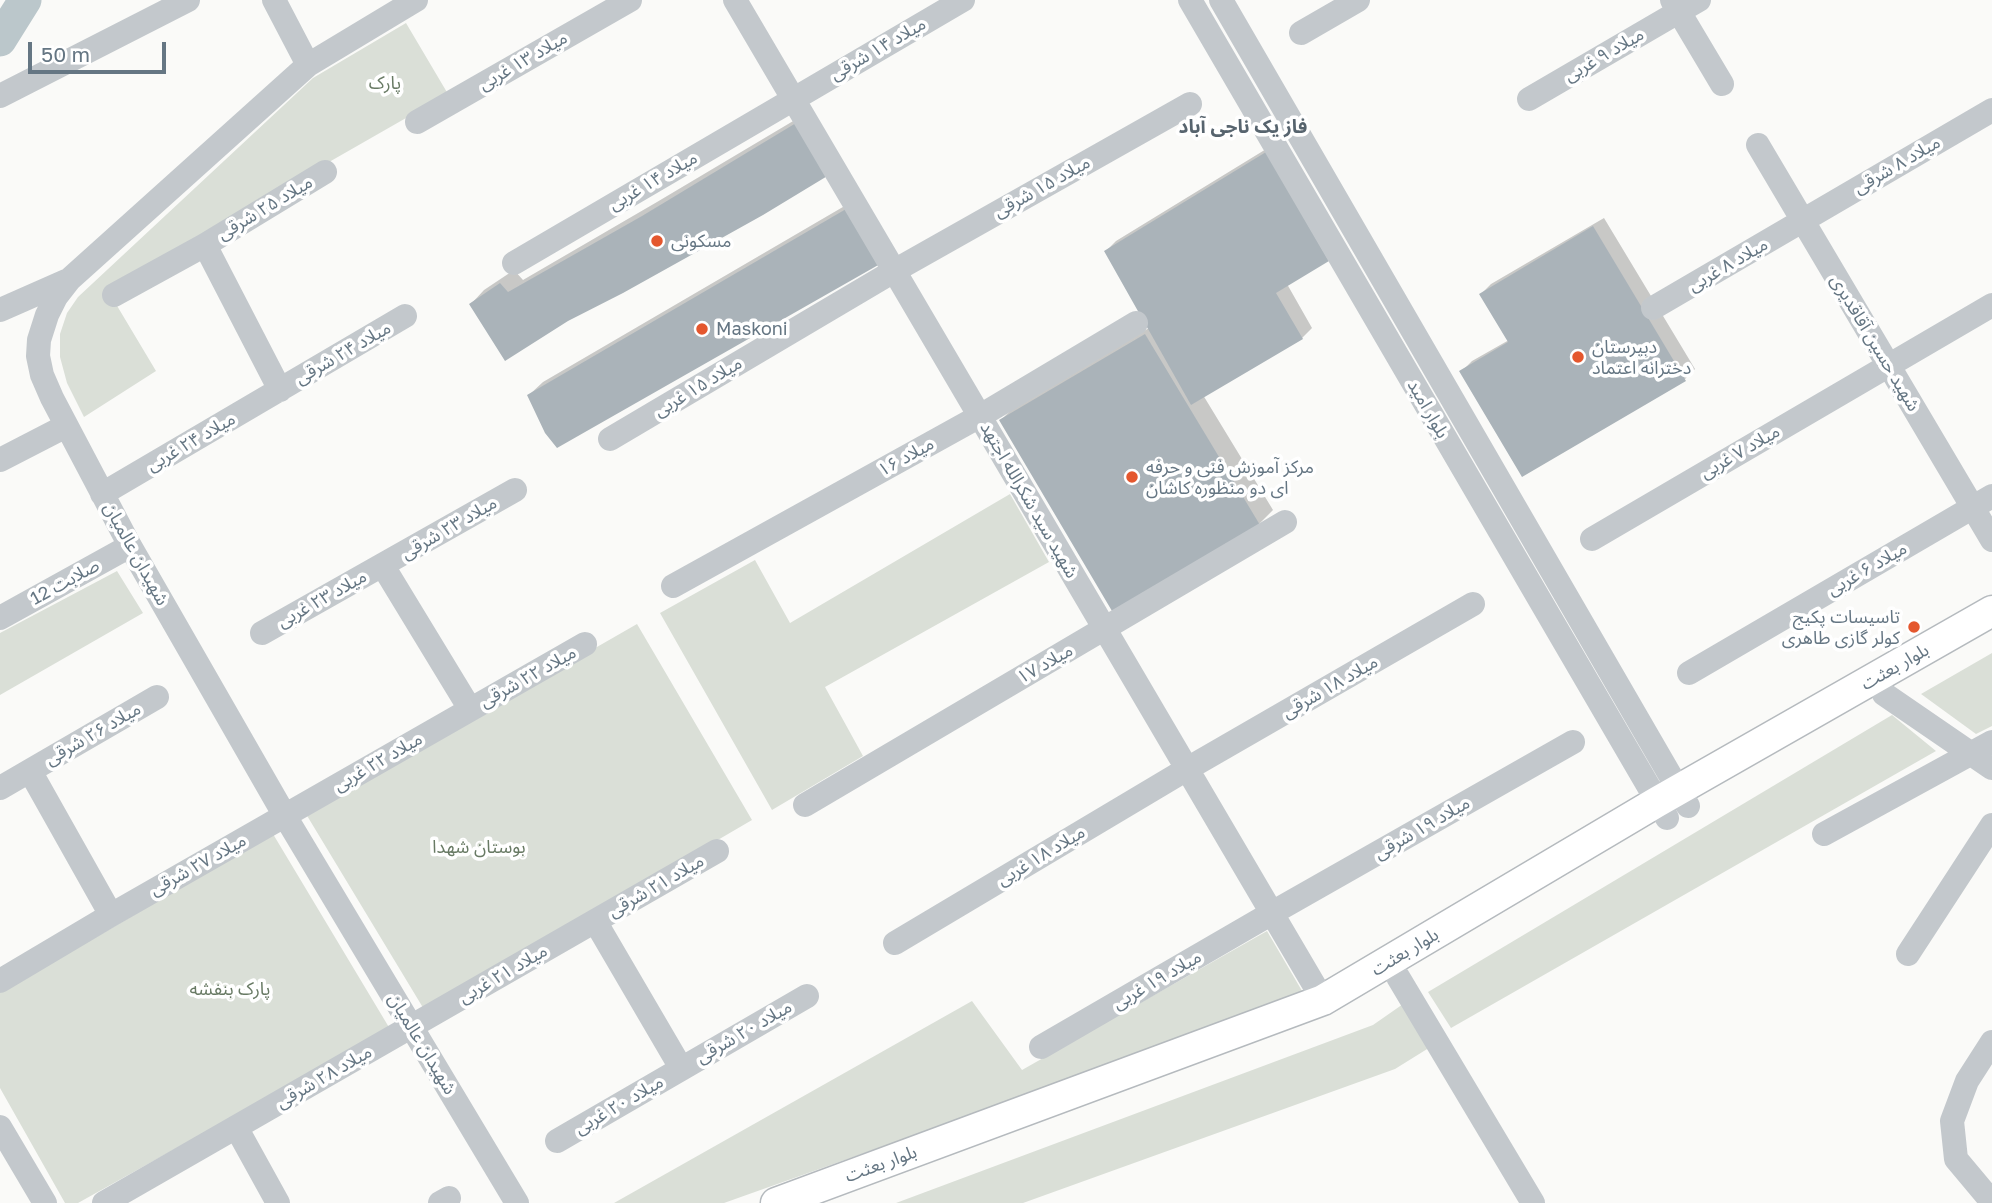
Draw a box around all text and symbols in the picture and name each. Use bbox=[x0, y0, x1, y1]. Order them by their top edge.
street label: میلاد ۱۴ شرقی bbox=[826, 13, 930, 85]
street label: میلاد ۹ غربی bbox=[1560, 24, 1648, 86]
street label: میلاد ۱۳ غربی bbox=[475, 27, 571, 95]
scale bar bbox=[32, 28, 170, 72]
text: 50 m bbox=[41, 41, 90, 67]
park label: پارک bbox=[369, 72, 401, 94]
district label: فاز یک ناجی آباد bbox=[1179, 116, 1307, 138]
street label: میلاد ۸ شرقی bbox=[1850, 131, 1944, 199]
street label: میلاد ۱۴ غربی bbox=[605, 147, 701, 215]
street label: میلاد ۱۵ شرقی bbox=[990, 152, 1094, 222]
street label: میلاد ۲۵ شرقی bbox=[214, 171, 316, 245]
place label: مسکونی bbox=[671, 230, 731, 252]
marker: مسکونی bbox=[649, 233, 665, 249]
street label: میلاد ۸ غربی bbox=[1684, 234, 1772, 296]
street label: شهید حسین آقاقدیری bbox=[1826, 271, 1924, 415]
street label: میلاد ۲۴ شرقی bbox=[291, 317, 395, 389]
place label: Maskoni bbox=[716, 318, 788, 340]
marker: Maskoni bbox=[694, 321, 710, 337]
place label: دبیرستان دخترانه اعتماد bbox=[1592, 336, 1691, 378]
marker: دبیرستان دخترانه اعتماد bbox=[1570, 349, 1586, 365]
street label: میلاد ۱۵ غربی bbox=[650, 352, 746, 422]
street label: بلوار امید bbox=[1403, 376, 1453, 442]
street label: میلاد ۲۴ غربی bbox=[143, 408, 239, 476]
street label: شهید سید شکرالله اجتهد bbox=[975, 418, 1083, 582]
street label: میلاد ۷ غربی bbox=[1696, 421, 1784, 483]
street label: میلاد ۱۶ bbox=[874, 433, 938, 481]
place label: مرکز آموزش فنی و حرفه ای دو منظوره کاشان bbox=[1146, 456, 1314, 498]
marker: مرکز آموزش فنی و حرفه ای دو منظوره کاشان bbox=[1124, 469, 1140, 485]
street label: میلاد ۲۳ شرقی bbox=[397, 492, 501, 564]
street label: شهیدان عالمیان bbox=[99, 499, 173, 609]
street label: میلاد ۶ غربی bbox=[1823, 538, 1911, 600]
street label: صلابت 12 bbox=[27, 554, 103, 610]
street label: میلاد ۲۳ غربی bbox=[274, 566, 370, 632]
place label: تاسیسات پکیج کولر گازی طاهری bbox=[1782, 606, 1900, 648]
marker: تاسیسات پکیج کولر گازی طاهری bbox=[1906, 619, 1922, 635]
street label: میلاد ۱۷ bbox=[1013, 639, 1077, 689]
street label: بلوار بعثت bbox=[1857, 639, 1933, 695]
street label: میلاد ۲۲ شرقی bbox=[476, 642, 580, 712]
street label: میلاد ۱۸ شرقی bbox=[1278, 651, 1382, 723]
street label: میلاد ۲۶ شرقی bbox=[41, 698, 145, 770]
street label: میلاد ۲۲ غربی bbox=[330, 728, 426, 796]
street label: میلاد ۱۹ شرقی bbox=[1370, 792, 1474, 864]
street label: میلاد ۱۸ غربی bbox=[993, 821, 1089, 891]
street label: میلاد ۲۷ شرقی bbox=[146, 830, 250, 900]
park label: بوستان شهدا bbox=[432, 836, 526, 858]
street label: میلاد ۲۱ شرقی bbox=[604, 850, 708, 922]
street label: بلوار بعثت bbox=[1367, 923, 1443, 981]
street label: میلاد ۲۱ غربی bbox=[455, 940, 551, 1008]
street label: میلاد ۱۹ غربی bbox=[1109, 946, 1205, 1014]
park label: پارک بنفشه bbox=[190, 978, 270, 1000]
street label: شهیدان عالمیان bbox=[383, 989, 461, 1099]
street label: میلاد ۲۰ شرقی bbox=[692, 996, 796, 1068]
street label: میلاد ۲۸ شرقی bbox=[272, 1041, 376, 1113]
street label: میلاد ۲۰ غربی bbox=[571, 1071, 667, 1139]
street label: بلوار بعثت bbox=[842, 1141, 920, 1187]

